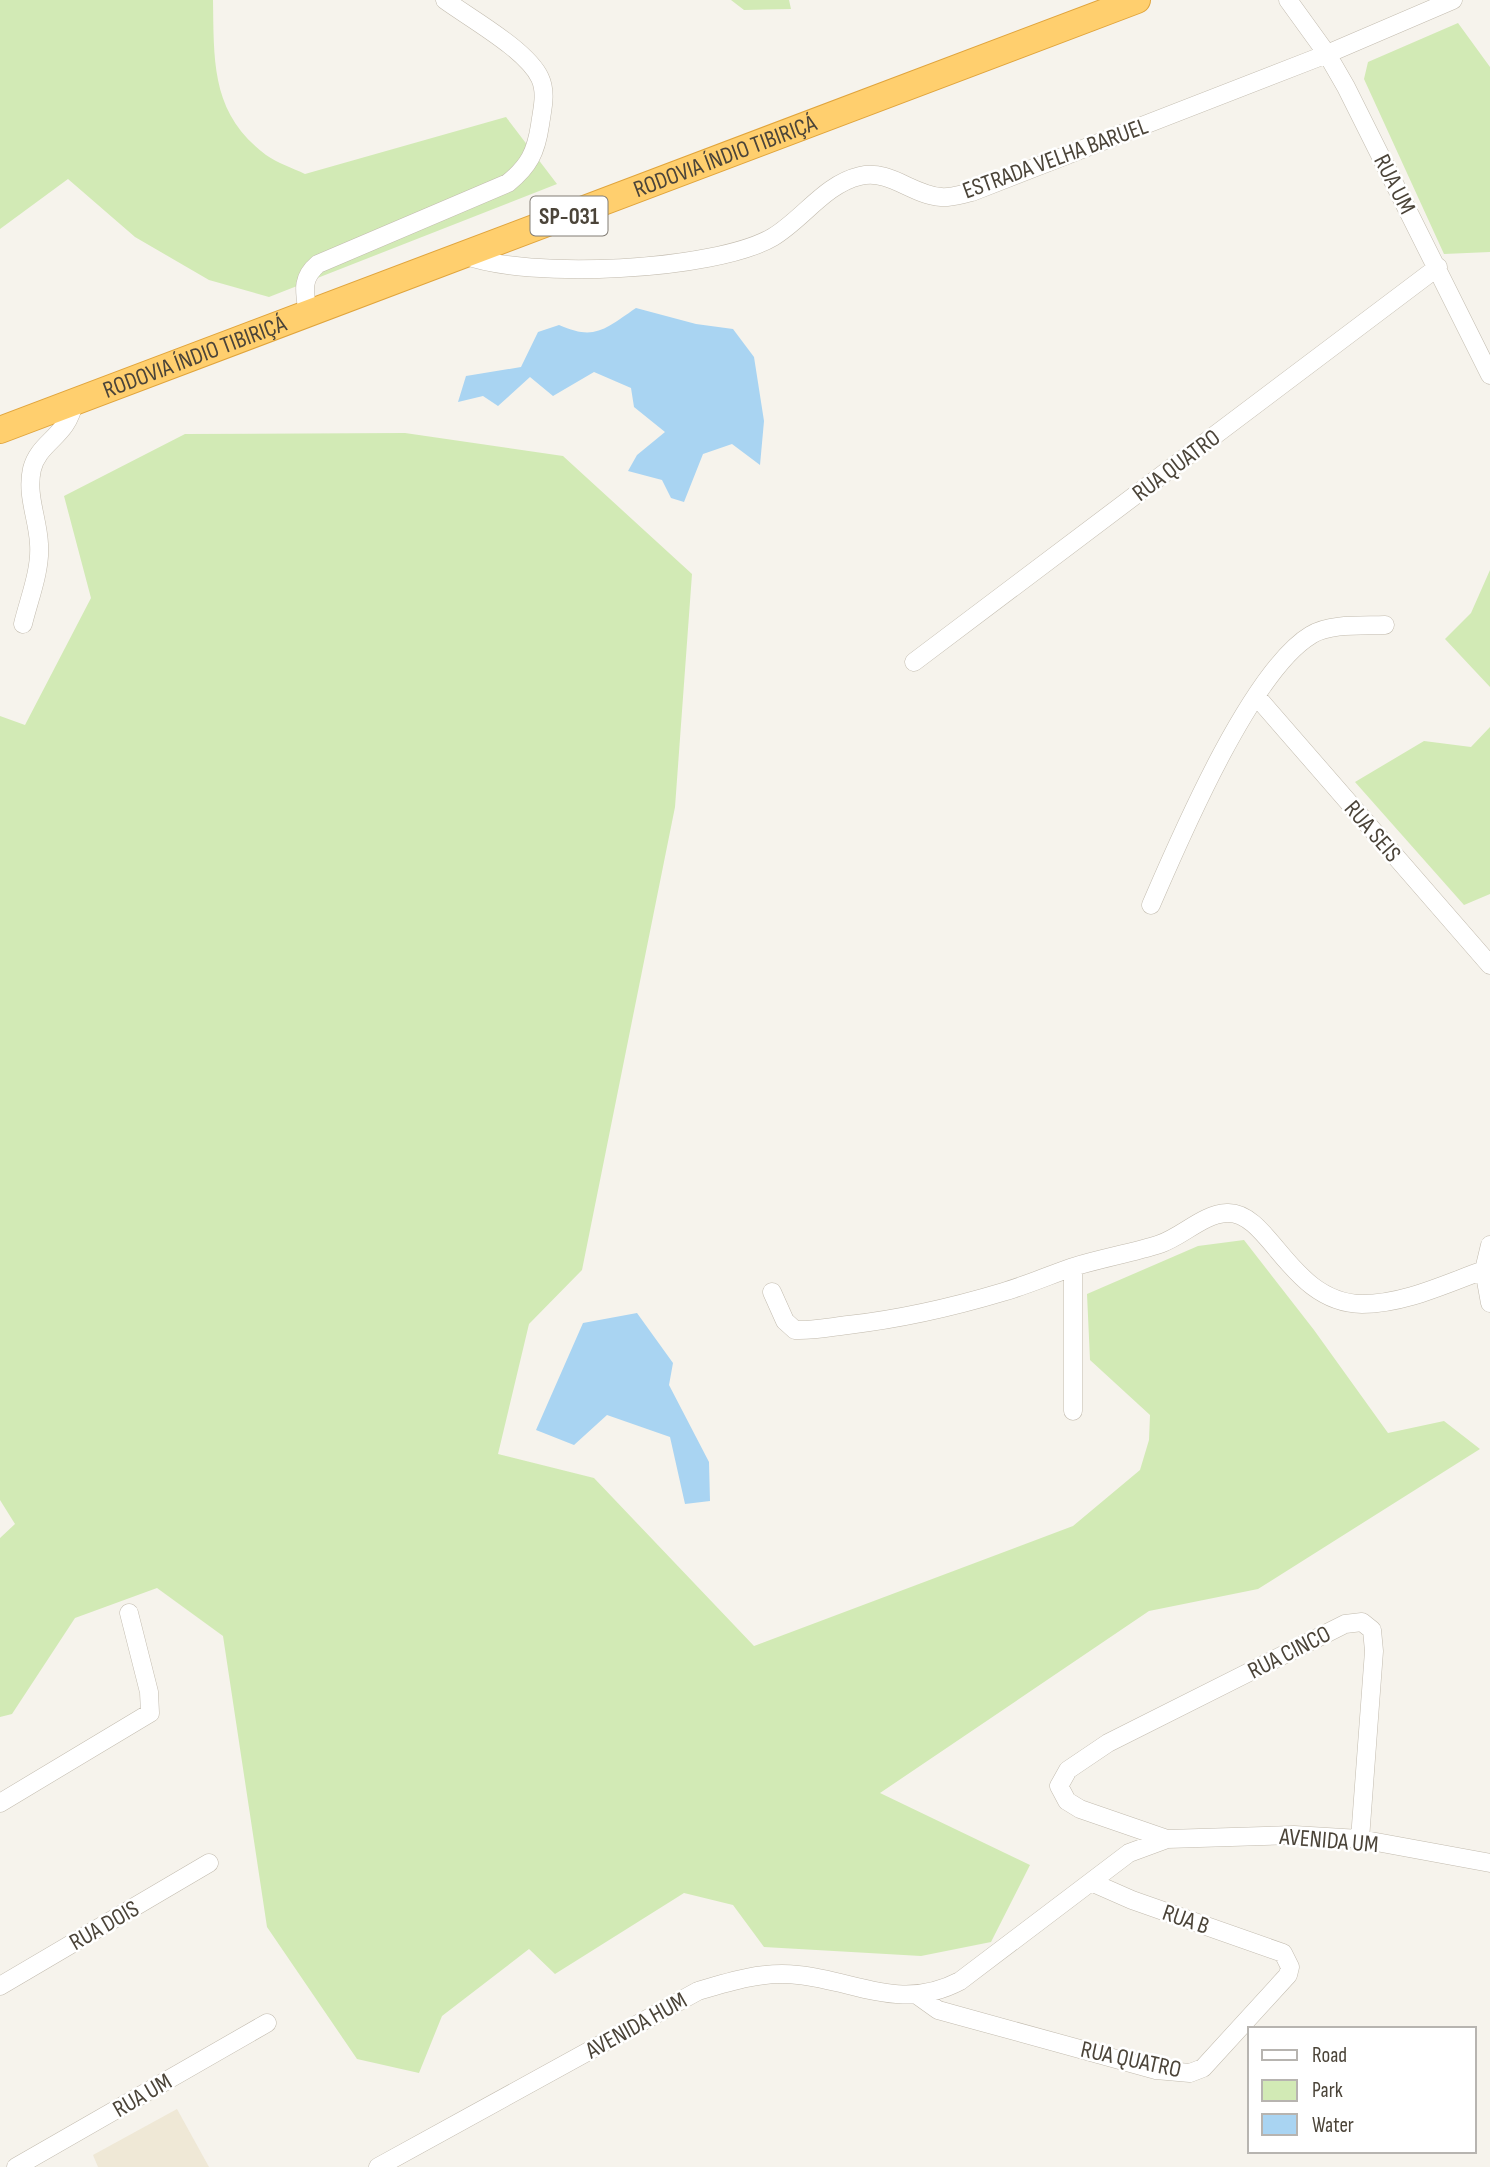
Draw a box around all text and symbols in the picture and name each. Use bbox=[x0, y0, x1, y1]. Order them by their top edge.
street label: RODOVIA ÍNDIO TIBIRIÇÁ bbox=[629, 108, 821, 204]
street label: ESTRADA VELHA BARUEL bbox=[959, 111, 1152, 205]
street label: RUA UM bbox=[1367, 150, 1422, 219]
road number: SP-031 bbox=[530, 196, 608, 236]
street label: RODOVIA ÍNDIO TIBIRIÇÁ bbox=[99, 309, 291, 405]
street label: RUA QUATRO bbox=[1127, 423, 1226, 508]
street label: RUA SEIS bbox=[1338, 795, 1407, 868]
street label: RUA CINCO bbox=[1243, 1619, 1335, 1686]
street label: AVENIDA UM bbox=[1277, 1822, 1380, 1859]
street label: RUA DOIS bbox=[64, 1894, 144, 1957]
street label: RUA B bbox=[1159, 1898, 1213, 1941]
street label: AVENIDA HUM bbox=[580, 1986, 692, 2066]
legend bbox=[1248, 2027, 1476, 2153]
street label: RUA QUATRO bbox=[1078, 2035, 1184, 2084]
text: Road bbox=[1312, 2043, 1347, 2068]
street label: RUA UM bbox=[108, 2067, 177, 2124]
text: Park bbox=[1312, 2078, 1343, 2103]
text: Water bbox=[1312, 2113, 1354, 2138]

